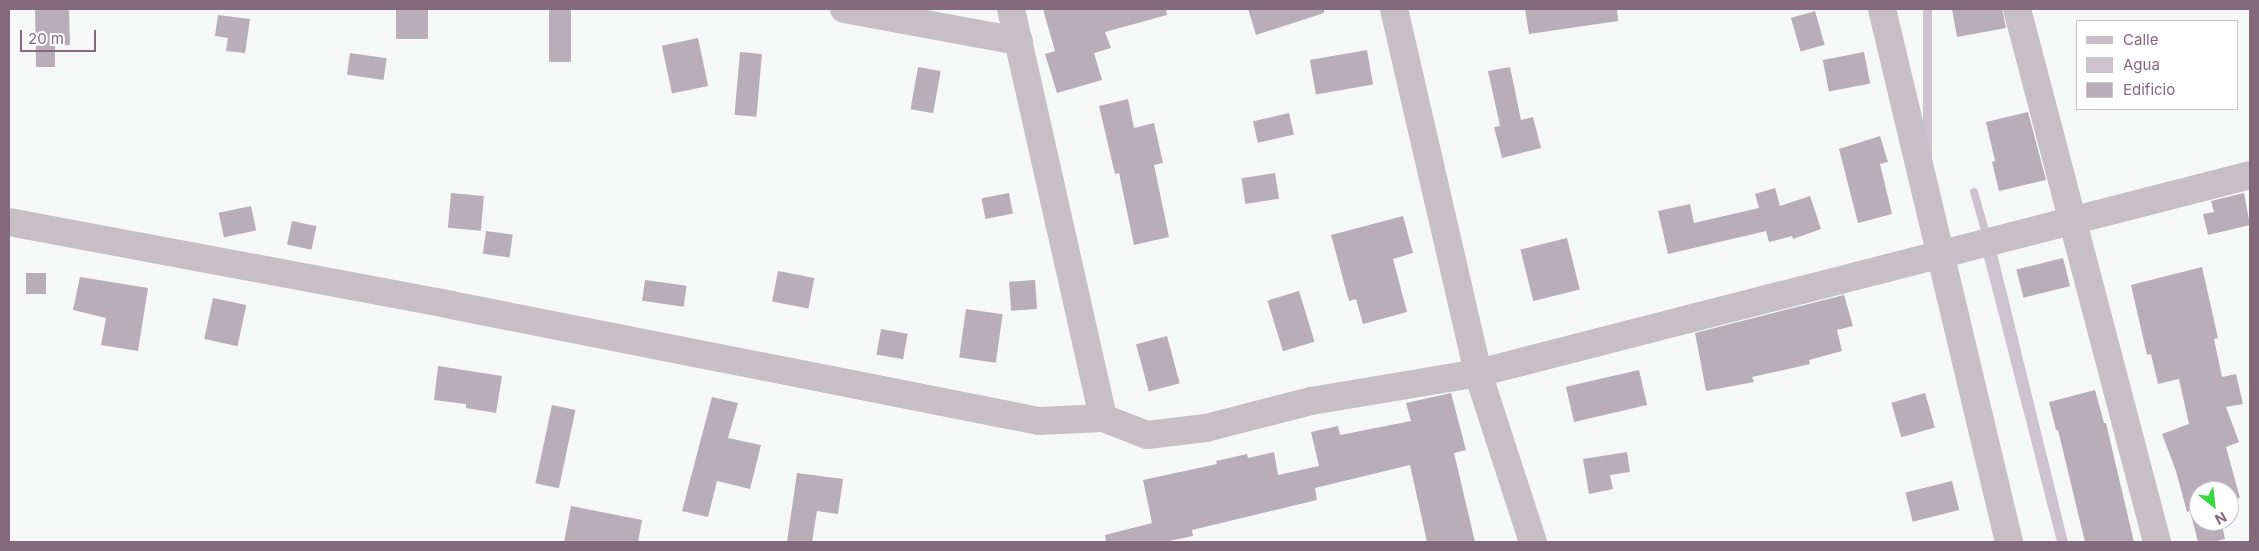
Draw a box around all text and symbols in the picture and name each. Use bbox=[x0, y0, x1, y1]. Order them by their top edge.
scale bar bbox=[22, 20, 99, 52]
legend bbox=[2076, 20, 2239, 110]
text: 20 m bbox=[28, 29, 64, 48]
text: Calle bbox=[2123, 30, 2158, 49]
text: Agua bbox=[2123, 55, 2160, 74]
text: Edificio bbox=[2123, 80, 2175, 99]
north arrow bbox=[2189, 481, 2239, 531]
text: N bbox=[2212, 509, 2230, 529]

